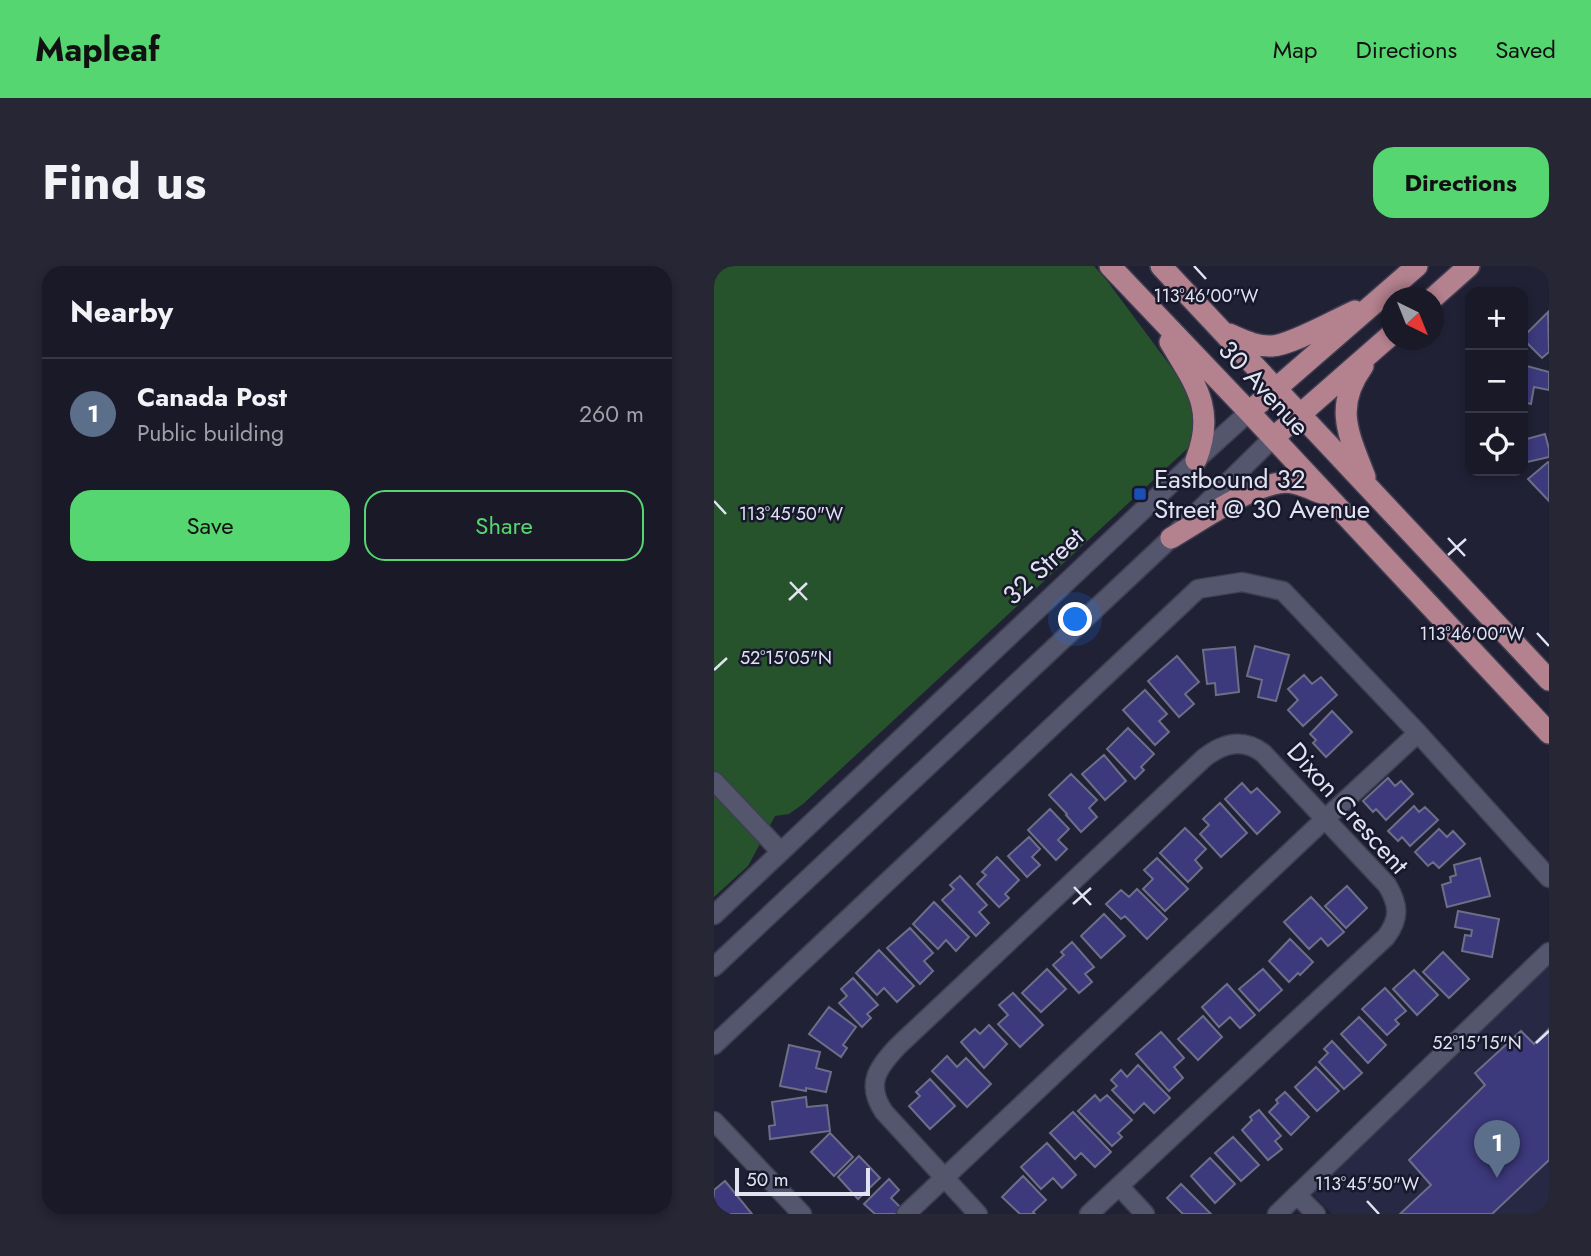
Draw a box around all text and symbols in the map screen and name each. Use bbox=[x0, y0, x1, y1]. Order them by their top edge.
text: Mapleaf bbox=[35, 26, 160, 73]
text: Map bbox=[1273, 32, 1318, 67]
text: Directions bbox=[1356, 32, 1457, 67]
text: Saved bbox=[1495, 32, 1556, 67]
text: Find us bbox=[42, 147, 206, 217]
button: Directions bbox=[1373, 147, 1549, 218]
text: 113°46'00"W bbox=[1154, 283, 1259, 309]
north arrow bbox=[1381, 287, 1444, 350]
map controls bbox=[1465, 287, 1528, 476]
button: + bbox=[1465, 287, 1528, 350]
text: Nearby bbox=[70, 290, 173, 333]
street label: 30 Avenue bbox=[1210, 332, 1318, 444]
button: − bbox=[1465, 350, 1528, 413]
text: Canada Post bbox=[137, 378, 287, 416]
text: 1 bbox=[87, 397, 99, 431]
text: 260 m bbox=[579, 397, 644, 431]
button: locate bbox=[1465, 413, 1528, 476]
text: Public building bbox=[137, 416, 284, 450]
place label: Eastbound 32 Street @ 30 Avenue bbox=[1154, 460, 1370, 528]
marker: Eastbound 32 Street @ 30 Avenue bbox=[1132, 486, 1148, 502]
button: Save bbox=[70, 490, 350, 561]
button: Share bbox=[364, 490, 644, 561]
text: 113°45'50"W bbox=[739, 501, 843, 527]
street label: 32 Street bbox=[994, 518, 1093, 614]
your location bbox=[1058, 602, 1092, 636]
text: 113°46'00"W bbox=[1420, 621, 1525, 647]
text: 52°15'05"N bbox=[740, 645, 832, 671]
street label: Dixon Crescent bbox=[1278, 733, 1418, 883]
text: 52°15'15"N bbox=[1432, 1030, 1522, 1056]
pin: 1 bbox=[1474, 1120, 1520, 1178]
scale bar bbox=[735, 1165, 870, 1197]
text: 50 m bbox=[746, 1166, 789, 1193]
text: 113°45'50"W bbox=[1315, 1171, 1419, 1197]

